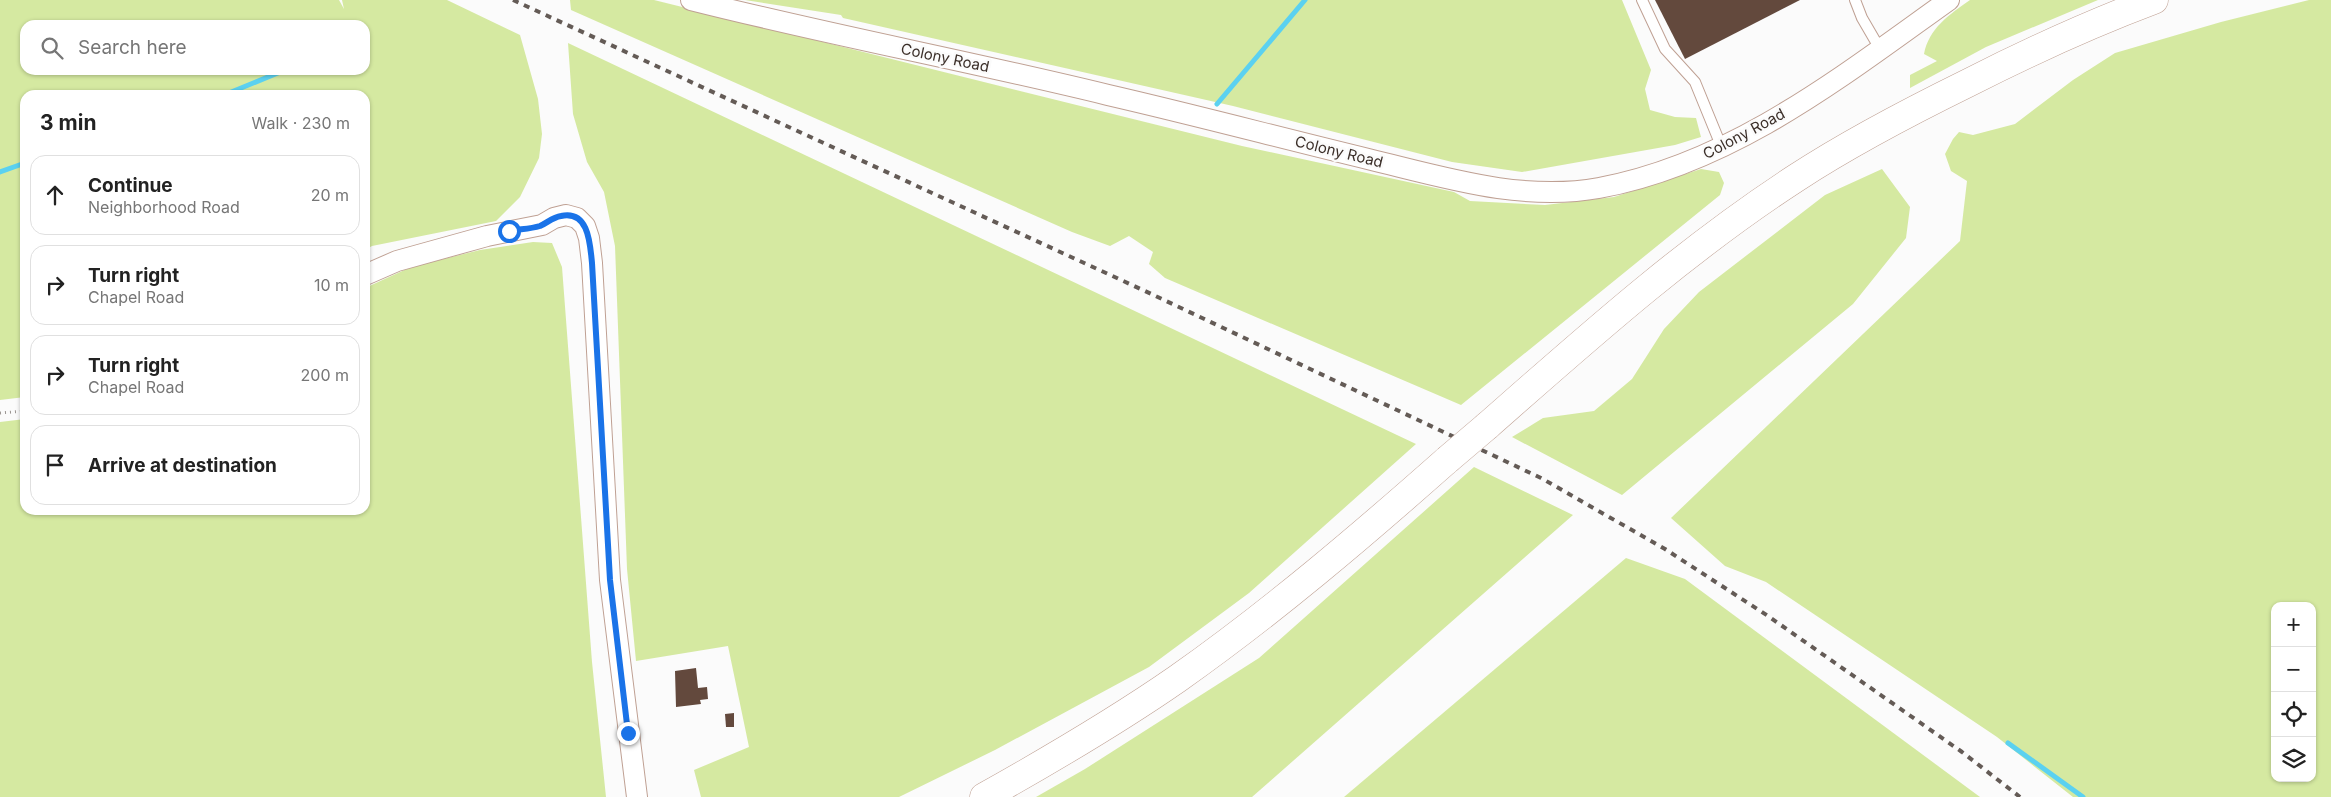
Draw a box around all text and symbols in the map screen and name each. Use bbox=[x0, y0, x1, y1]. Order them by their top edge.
search box bbox=[20, 20, 370, 75]
icon: search bbox=[38, 34, 66, 62]
text: Search here bbox=[78, 36, 187, 59]
street label: Colony Road bbox=[899, 39, 991, 76]
street label: Colony Road bbox=[1700, 104, 1788, 163]
text: 3 min bbox=[40, 110, 96, 135]
text: Walk · 230 m bbox=[252, 113, 350, 133]
street label: Colony Road bbox=[1293, 131, 1385, 172]
text: Continue bbox=[88, 174, 173, 197]
icon: ahead bbox=[41, 181, 69, 209]
text: 20 m bbox=[311, 185, 349, 205]
text: Neighborhood Road bbox=[88, 197, 240, 217]
route start bbox=[498, 220, 521, 243]
text: Turn right bbox=[88, 264, 179, 287]
icon: right bbox=[41, 271, 69, 299]
text: 10 m bbox=[314, 275, 349, 295]
text: Chapel Road bbox=[88, 287, 184, 307]
text: Turn right bbox=[88, 354, 179, 377]
icon: right bbox=[41, 361, 69, 389]
text: 200 m bbox=[301, 365, 349, 385]
text: Chapel Road bbox=[88, 377, 184, 397]
icon: arrive bbox=[41, 451, 69, 479]
text: Arrive at destination bbox=[88, 454, 277, 477]
map controls bbox=[2271, 602, 2316, 782]
button: + bbox=[2271, 602, 2316, 647]
button: − bbox=[2271, 647, 2316, 692]
button: locate bbox=[2271, 692, 2316, 737]
route end bbox=[617, 722, 640, 745]
button: layers bbox=[2271, 737, 2316, 782]

